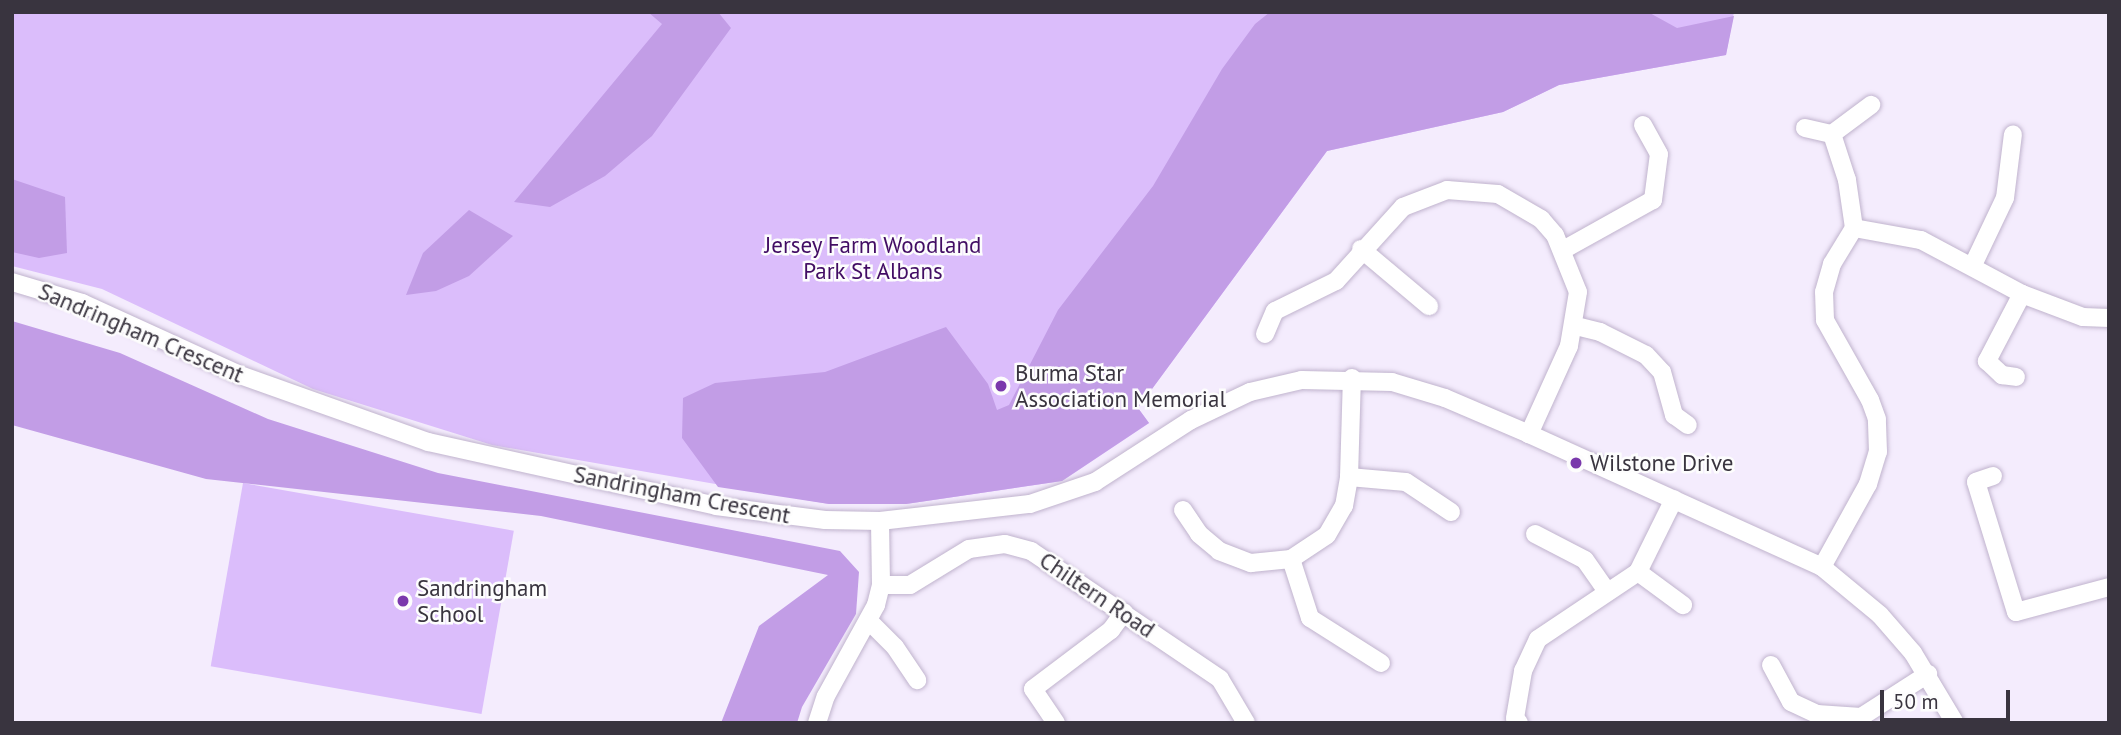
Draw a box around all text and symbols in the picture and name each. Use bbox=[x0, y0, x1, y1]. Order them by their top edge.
park label: Jersey Farm Woodland Park St Albans bbox=[764, 231, 982, 285]
street label: Sandringham Crescent bbox=[34, 277, 248, 389]
place label: Burma Star Association Memorial bbox=[1015, 359, 1226, 413]
marker: Burma Star Association Memorial bbox=[993, 378, 1009, 394]
place label: Wilstone Drive bbox=[1590, 449, 1733, 477]
marker: Wilstone Drive bbox=[1568, 455, 1584, 471]
street label: Sandringham Crescent bbox=[571, 460, 793, 530]
street label: Chiltern Road bbox=[1034, 546, 1160, 644]
place label: Sandringham School bbox=[417, 574, 547, 628]
marker: Sandringham School bbox=[395, 593, 411, 609]
scale bar bbox=[1883, 676, 2012, 720]
text: 50 m bbox=[1893, 688, 1939, 715]

